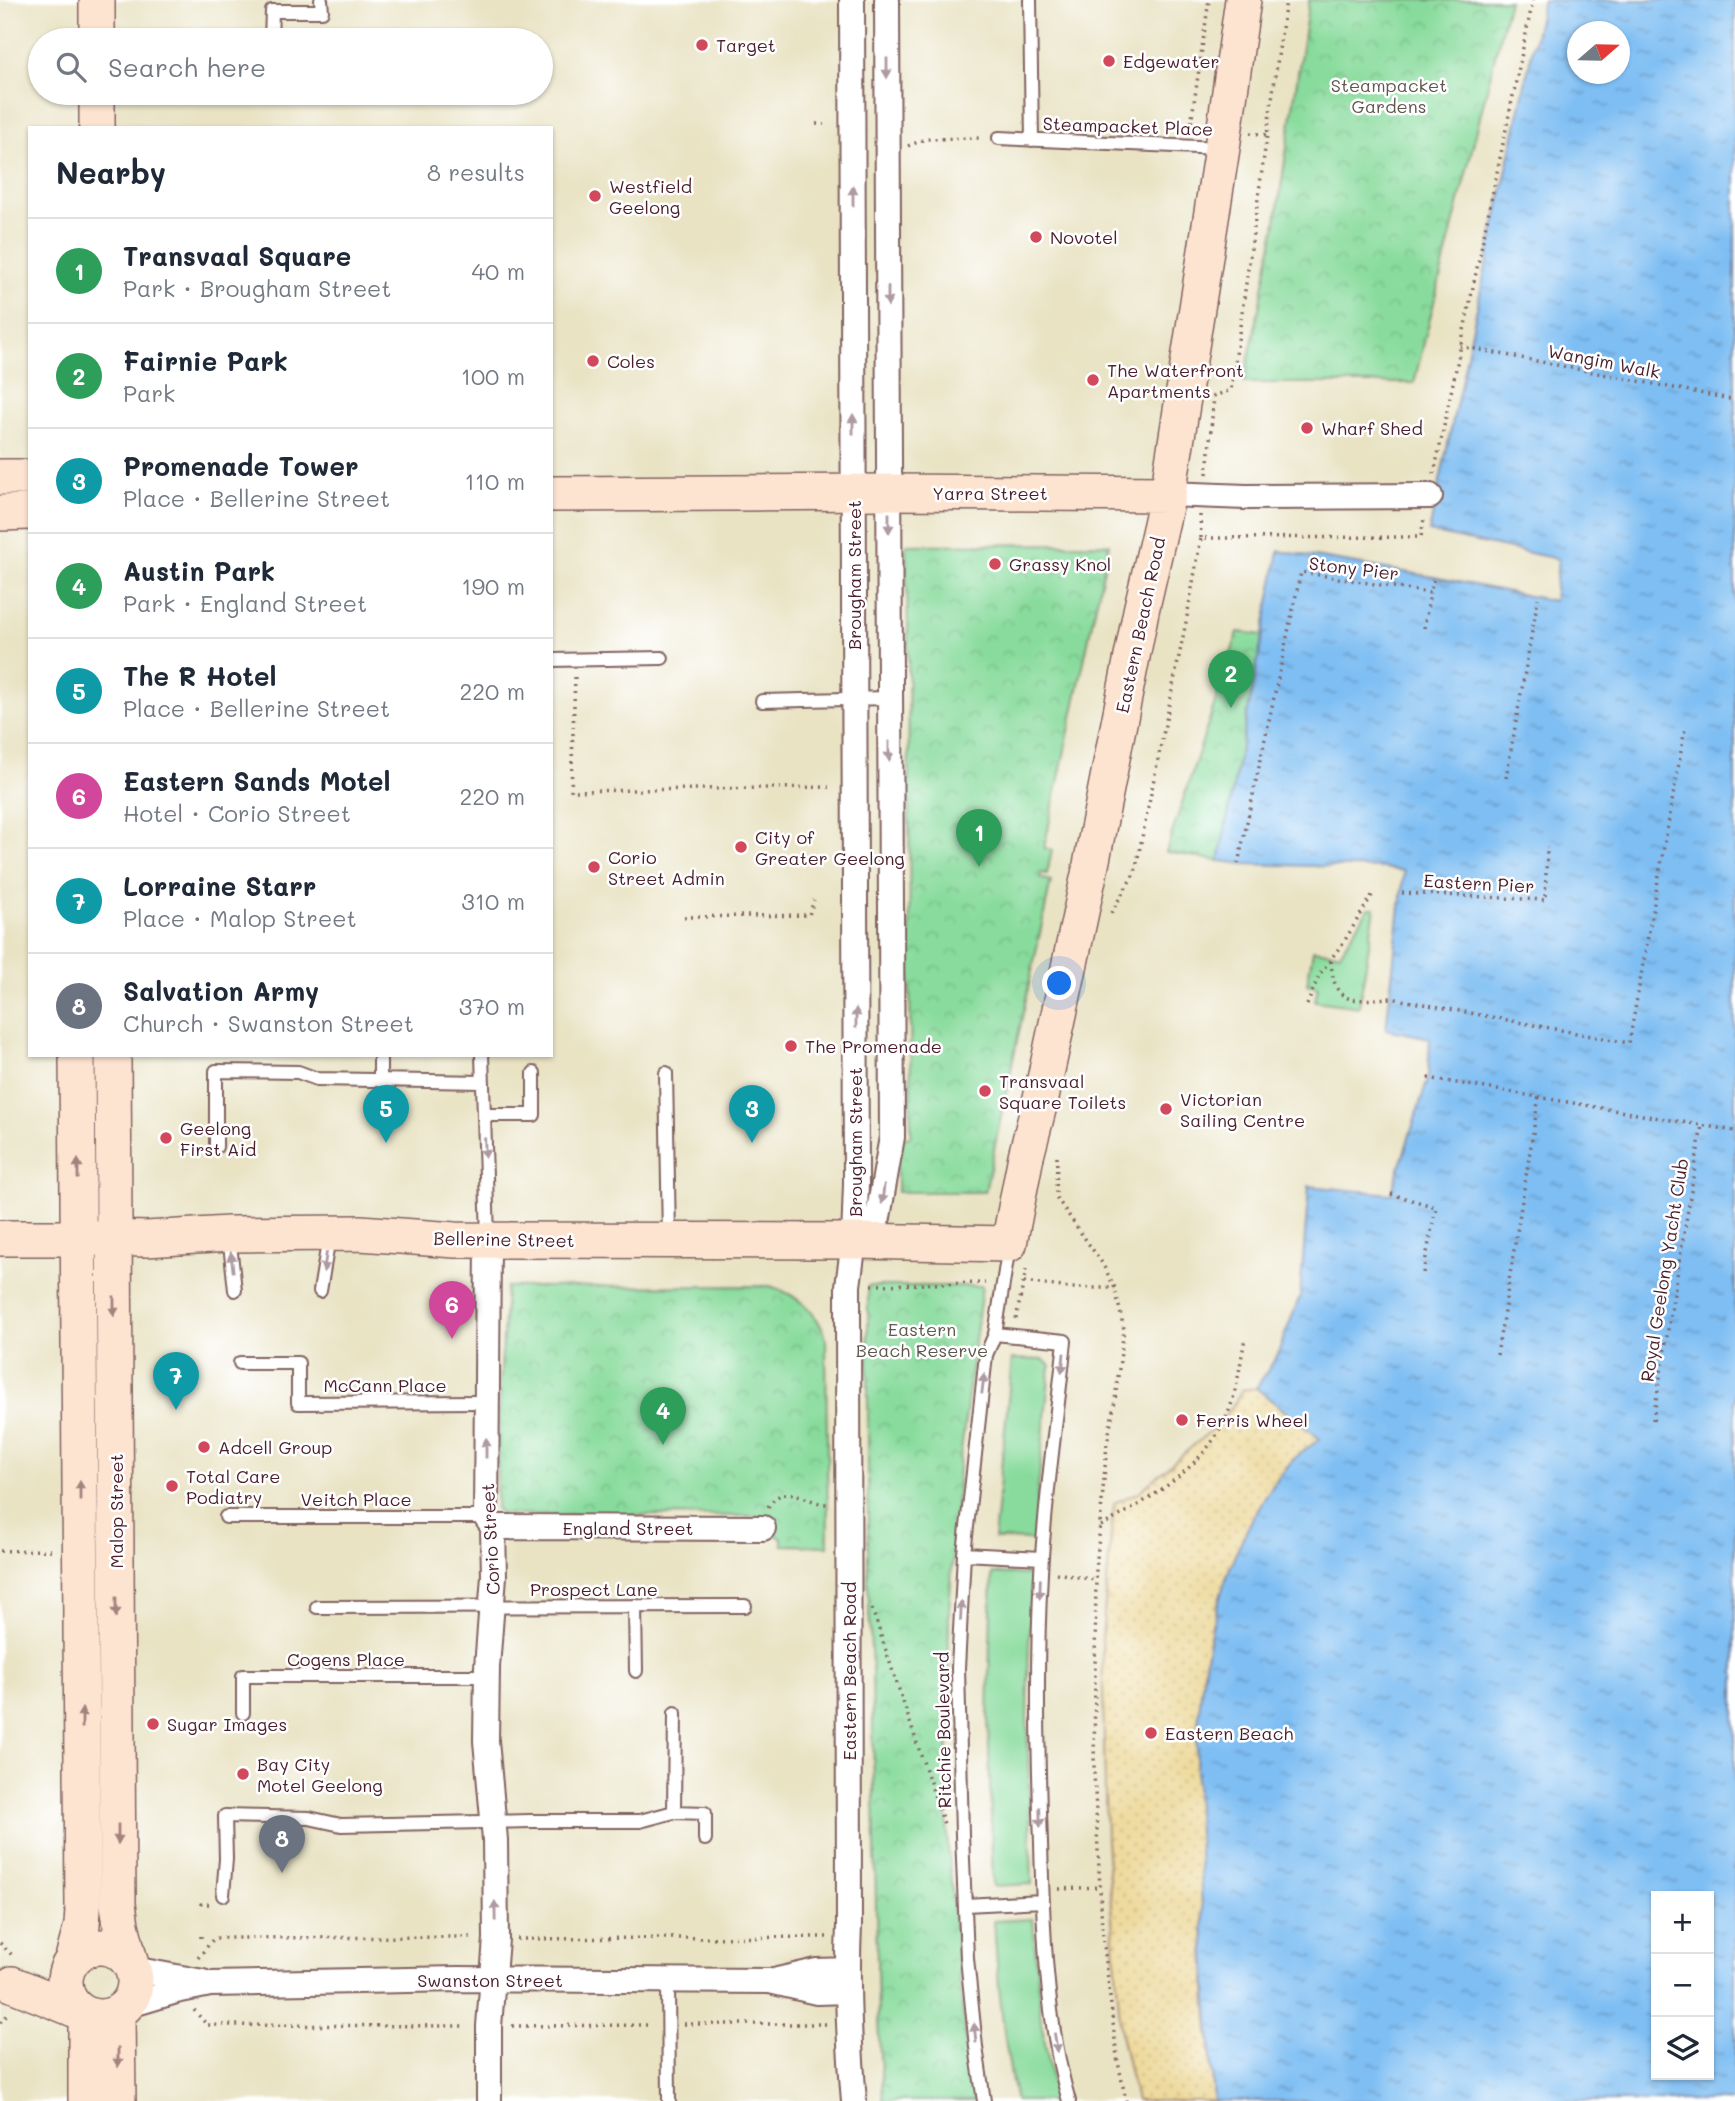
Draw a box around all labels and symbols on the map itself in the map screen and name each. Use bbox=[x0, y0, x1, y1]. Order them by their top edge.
north arrow bbox=[1567, 21, 1630, 84]
place label: Target bbox=[716, 33, 776, 57]
marker: Target bbox=[694, 37, 710, 53]
place label: Edgewater bbox=[1123, 49, 1220, 73]
marker: Edgewater bbox=[1101, 53, 1117, 69]
one-way arrow bbox=[882, 57, 893, 79]
park label: Steampacket Gardens bbox=[1331, 73, 1447, 118]
street label: Steampacket Place bbox=[1042, 111, 1214, 141]
place label: Westfield Geelong bbox=[609, 174, 692, 219]
one-way arrow bbox=[847, 185, 858, 207]
marker: Westfield Geelong bbox=[587, 188, 603, 204]
place label: Novotel bbox=[1050, 225, 1118, 249]
marker: Novotel bbox=[1028, 229, 1044, 245]
one-way arrow bbox=[882, 285, 894, 307]
street label: Wangim Walk bbox=[1546, 338, 1662, 384]
place label: Coles bbox=[607, 349, 655, 373]
marker: Coles bbox=[585, 353, 601, 369]
place label: The Waterfront Apartments bbox=[1107, 358, 1244, 403]
marker: The Waterfront Apartments bbox=[1085, 372, 1101, 388]
one-way arrow bbox=[848, 412, 859, 434]
place label: Wharf Shed bbox=[1321, 416, 1423, 440]
marker: Wharf Shed bbox=[1299, 420, 1315, 436]
street label: Yarra Street bbox=[932, 481, 1048, 505]
street label: Brougham Street bbox=[842, 500, 866, 650]
one-way arrow bbox=[883, 512, 895, 534]
street label: Eastern Beach Road bbox=[1110, 535, 1170, 715]
street label: Stony Pier bbox=[1308, 551, 1400, 585]
place label: Grassy Knol bbox=[1009, 552, 1111, 576]
marker: Grassy Knol bbox=[987, 556, 1003, 572]
pin: 2 bbox=[1208, 650, 1254, 708]
one-way arrow bbox=[883, 740, 895, 762]
pin: 1 bbox=[956, 809, 1002, 867]
place label: City of Greater Geelong bbox=[755, 825, 905, 870]
marker: City of Greater Geelong bbox=[733, 839, 749, 855]
place label: Corio Street Admin bbox=[608, 845, 725, 890]
marker: Corio Street Admin bbox=[586, 859, 602, 875]
street label: Eastern Pier bbox=[1423, 868, 1535, 898]
your location bbox=[1042, 966, 1076, 1000]
one-way arrow bbox=[850, 1007, 861, 1029]
place label: The Promenade bbox=[805, 1034, 942, 1058]
marker: The Promenade bbox=[783, 1038, 799, 1054]
street label: Brougham Street bbox=[843, 1067, 867, 1217]
place label: Transvaal Square Toilets bbox=[999, 1069, 1126, 1114]
marker: Transvaal Square Toilets bbox=[977, 1083, 993, 1099]
pin: 5 bbox=[363, 1085, 409, 1143]
pin: 3 bbox=[729, 1085, 775, 1143]
place label: Victorian Sailing Centre bbox=[1180, 1087, 1305, 1132]
marker: Victorian Sailing Centre bbox=[1158, 1101, 1174, 1117]
place label: Geelong First Aid bbox=[180, 1116, 256, 1161]
marker: Geelong First Aid bbox=[158, 1130, 174, 1146]
one-way arrow bbox=[479, 1137, 491, 1159]
street label: Royal Geelong Yacht Club bbox=[1634, 1156, 1694, 1384]
one-way arrow bbox=[72, 1158, 84, 1180]
one-way arrow bbox=[878, 1184, 889, 1206]
street label: Bellerine Street bbox=[433, 1226, 575, 1252]
one-way arrow bbox=[227, 1251, 238, 1273]
one-way arrow bbox=[319, 1251, 330, 1273]
pin: 6 bbox=[429, 1281, 475, 1339]
one-way arrow bbox=[109, 1295, 120, 1317]
park label: Eastern Beach Reserve bbox=[856, 1317, 988, 1362]
pin: 7 bbox=[153, 1352, 199, 1410]
one-way arrow bbox=[1057, 1352, 1068, 1374]
street label: McCann Place bbox=[323, 1373, 447, 1397]
one-way arrow bbox=[977, 1373, 988, 1395]
pin: 4 bbox=[640, 1387, 686, 1445]
place label: Ferris Wheel bbox=[1196, 1408, 1308, 1432]
marker: Ferris Wheel bbox=[1174, 1412, 1190, 1428]
place label: Adcell Group bbox=[218, 1435, 332, 1459]
one-way arrow bbox=[480, 1437, 492, 1459]
marker: Adcell Group bbox=[196, 1439, 212, 1455]
street label: Malop Street bbox=[104, 1454, 128, 1568]
place label: Total Care Podiatry bbox=[186, 1464, 280, 1509]
marker: Total Care Podiatry bbox=[164, 1478, 180, 1494]
one-way arrow bbox=[74, 1480, 86, 1502]
street label: Corio Street bbox=[475, 1483, 505, 1595]
street label: Veitch Place bbox=[300, 1487, 412, 1511]
street label: England Street bbox=[563, 1516, 693, 1540]
street label: Prospect Lane bbox=[530, 1577, 658, 1601]
one-way arrow bbox=[1035, 1579, 1046, 1601]
street label: Eastern Beach Road bbox=[837, 1582, 861, 1760]
one-way arrow bbox=[110, 1596, 122, 1618]
one-way arrow bbox=[955, 1599, 966, 1621]
street label: Cogens Place bbox=[287, 1647, 405, 1671]
street label: Ritchie Boulevard bbox=[930, 1651, 956, 1809]
one-way arrow bbox=[76, 1707, 88, 1729]
place label: Sugar Images bbox=[167, 1712, 287, 1736]
marker: Sugar Images bbox=[145, 1716, 161, 1732]
place label: Eastern Beach bbox=[1165, 1721, 1293, 1745]
marker: Eastern Beach bbox=[1143, 1725, 1159, 1741]
place label: Bay City Motel Geelong bbox=[257, 1752, 383, 1797]
marker: Bay City Motel Geelong bbox=[235, 1766, 251, 1782]
one-way arrow bbox=[1034, 1806, 1046, 1828]
pin: 8 bbox=[259, 1815, 305, 1873]
one-way arrow bbox=[112, 1823, 124, 1845]
one-way arrow bbox=[489, 1900, 501, 1922]
street label: Swanston Street bbox=[417, 1968, 563, 1992]
one-way arrow bbox=[969, 2022, 980, 2044]
one-way arrow bbox=[1051, 2033, 1062, 2055]
one-way arrow bbox=[112, 2046, 124, 2068]

